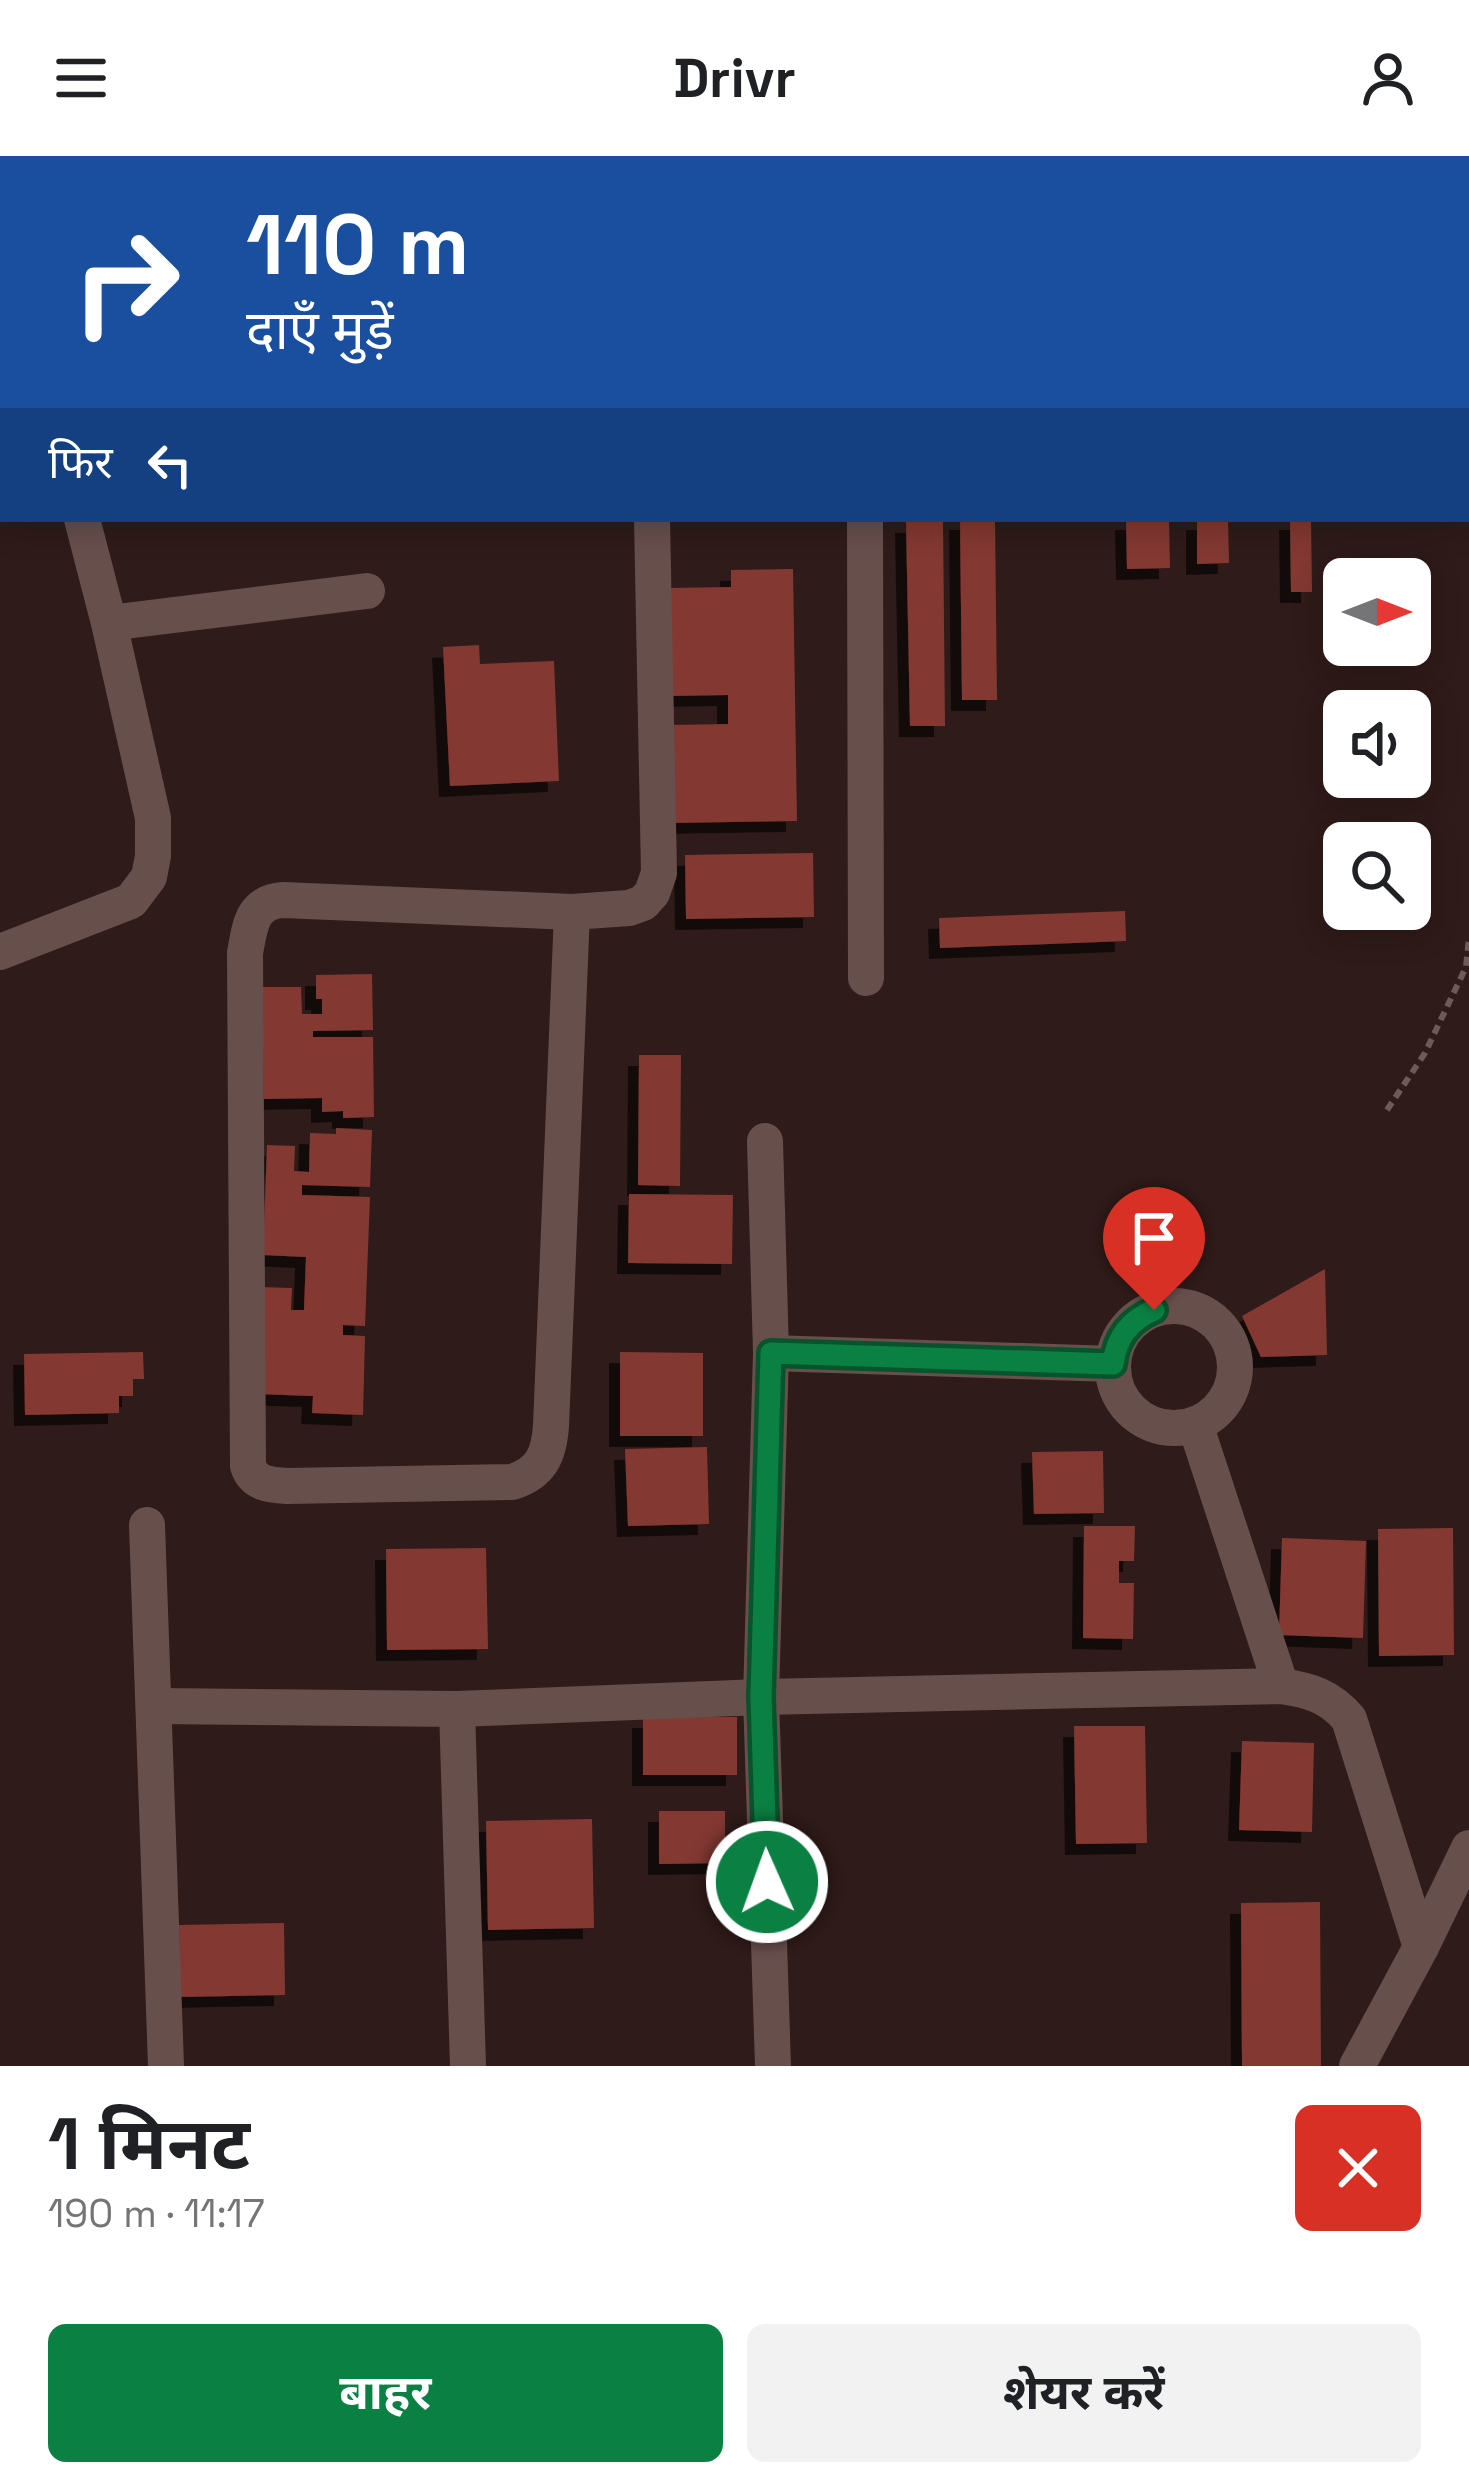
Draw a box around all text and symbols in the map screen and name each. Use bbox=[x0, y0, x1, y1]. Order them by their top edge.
text: Drivr bbox=[673, 44, 796, 113]
icon: menu bbox=[48, 45, 114, 111]
icon: person bbox=[1355, 45, 1421, 111]
text: 110 m bbox=[246, 191, 469, 299]
icon: right bbox=[48, 204, 204, 360]
text: दाएँ मुड़ें bbox=[246, 296, 394, 365]
icon: left bbox=[137, 432, 203, 498]
text: फिर bbox=[48, 434, 113, 491]
north arrow bbox=[1323, 558, 1431, 666]
map controls bbox=[1323, 558, 1431, 930]
button: sound bbox=[1323, 690, 1431, 798]
button: search bbox=[1323, 822, 1431, 930]
pin bbox=[1103, 1187, 1205, 1310]
icon: arrive bbox=[1121, 1205, 1187, 1271]
position arrow bbox=[704, 1819, 830, 1945]
text: 1 मिनट bbox=[48, 2098, 250, 2190]
button: close bbox=[1295, 2105, 1421, 2231]
text: 190 m · 11:17 bbox=[48, 2189, 265, 2238]
button: बाहर bbox=[48, 2324, 723, 2462]
button: शेयर करें bbox=[747, 2324, 1421, 2462]

